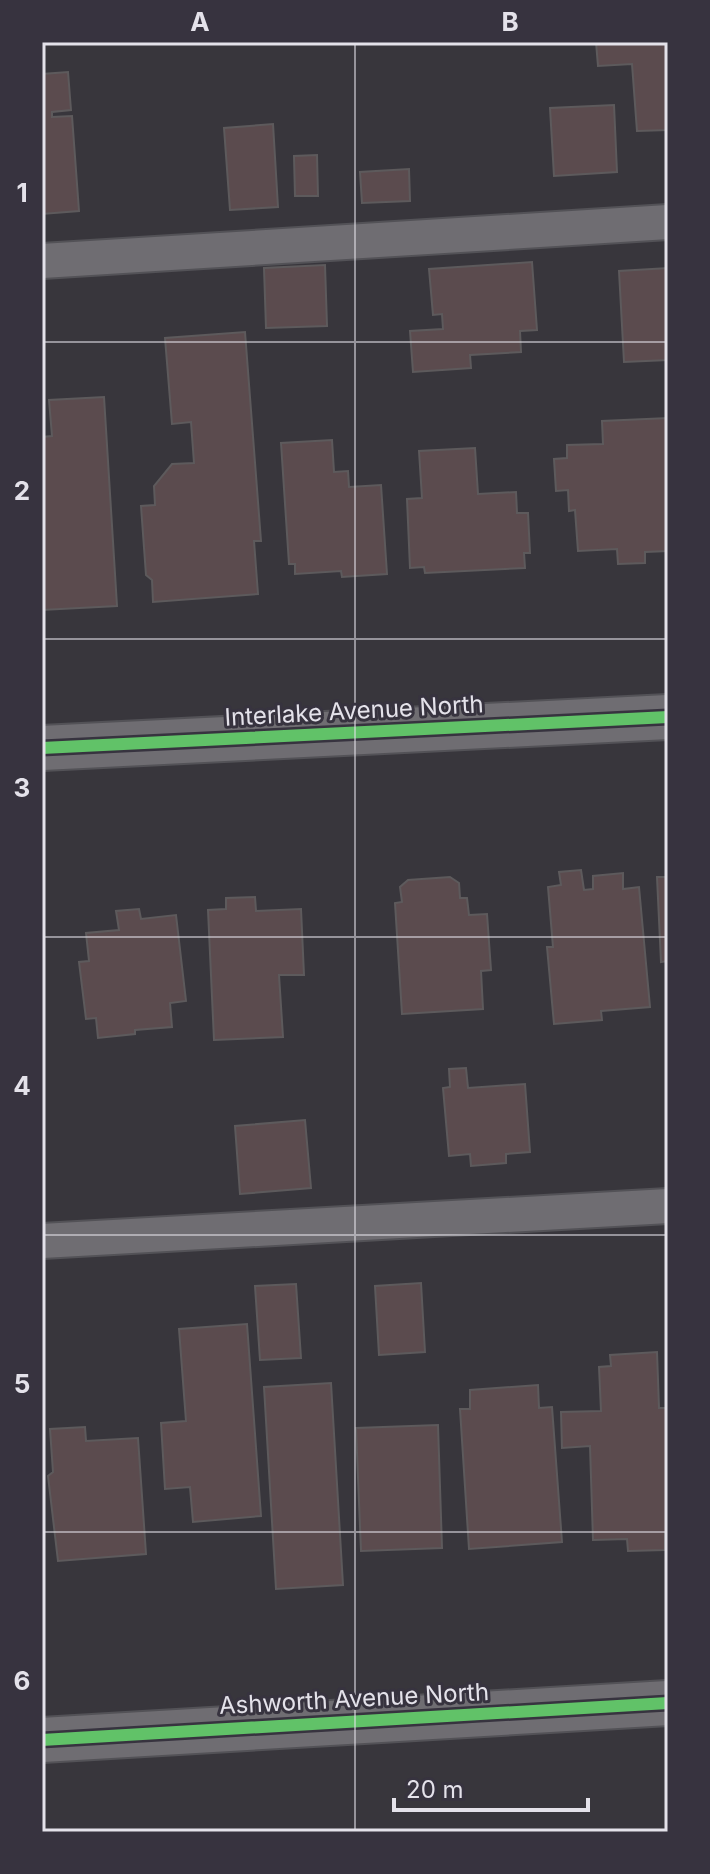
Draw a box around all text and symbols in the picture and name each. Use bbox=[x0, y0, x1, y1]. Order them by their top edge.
text: A bbox=[190, 6, 210, 37]
text: B bbox=[501, 6, 519, 37]
text: 1 bbox=[16, 177, 28, 208]
text: 2 bbox=[14, 475, 30, 506]
street label: Interlake Avenue North bbox=[224, 689, 484, 732]
text: 3 bbox=[14, 772, 30, 803]
text: 4 bbox=[13, 1070, 31, 1101]
text: 5 bbox=[14, 1368, 30, 1399]
text: 6 bbox=[14, 1665, 30, 1696]
street label: Ashworth Avenue North bbox=[218, 1677, 490, 1720]
scale bar bbox=[394, 1762, 588, 1812]
text: 20 m bbox=[406, 1775, 464, 1804]

